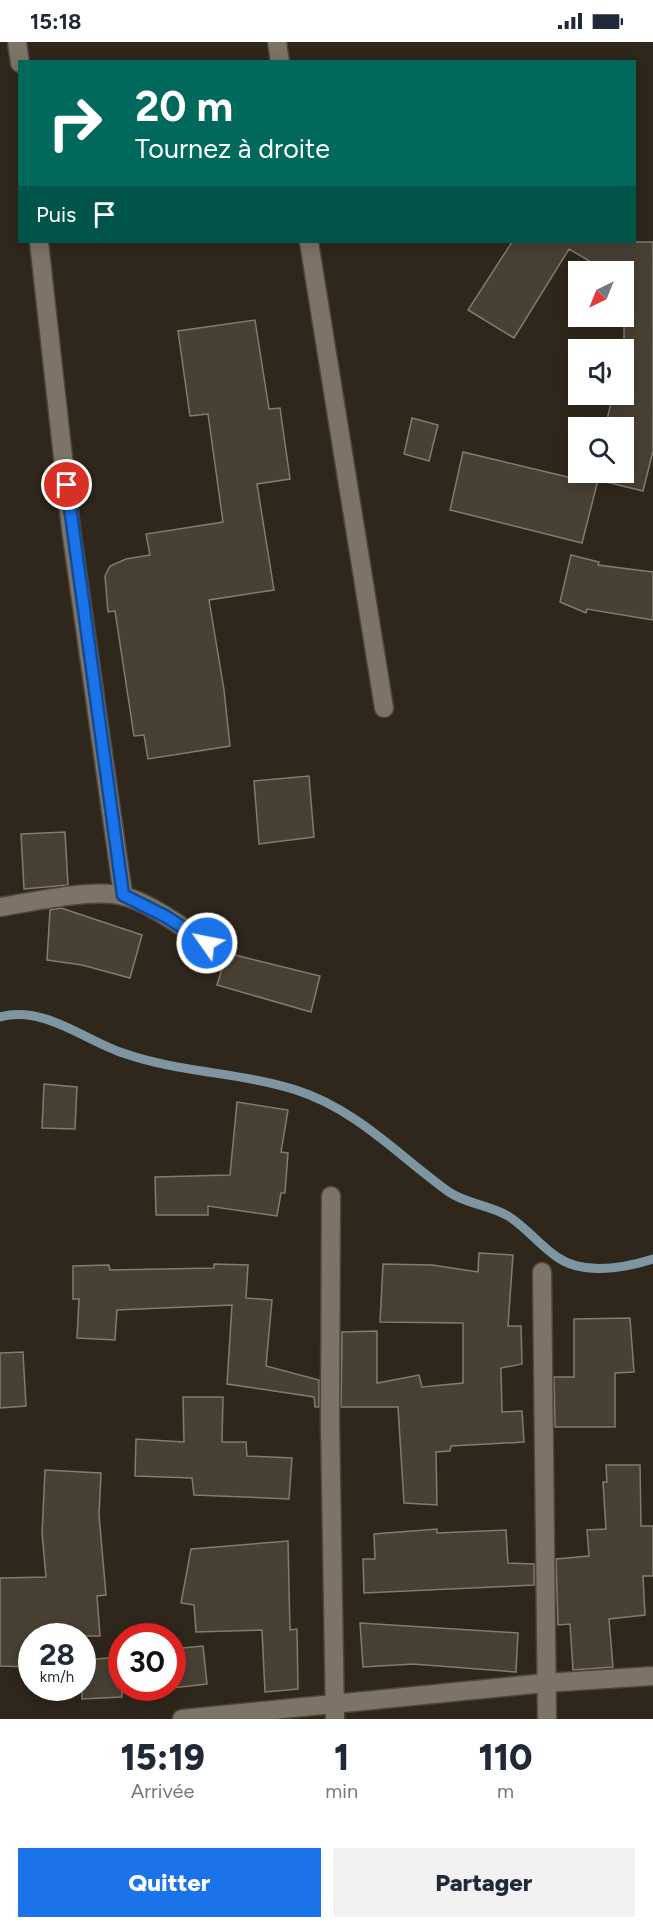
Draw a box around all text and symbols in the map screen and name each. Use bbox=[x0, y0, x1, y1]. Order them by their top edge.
text: 15:18 bbox=[30, 8, 81, 35]
text: 20 m bbox=[135, 81, 233, 132]
icon: right bbox=[36, 84, 114, 162]
text: Tournez à droite bbox=[135, 132, 330, 165]
icon: arrive bbox=[88, 198, 121, 231]
text: Puis bbox=[36, 201, 76, 228]
north arrow bbox=[568, 261, 634, 327]
map controls bbox=[568, 261, 634, 483]
button: sound bbox=[568, 339, 634, 405]
button: search bbox=[568, 417, 634, 483]
pin bbox=[41, 459, 92, 510]
icon: arrive bbox=[50, 468, 83, 501]
position arrow bbox=[175, 911, 239, 975]
speed limit sign: 30 bbox=[108, 1623, 186, 1701]
text: 28 bbox=[39, 1636, 75, 1673]
text: km/h bbox=[40, 1668, 74, 1686]
text: 15:19 bbox=[120, 1736, 205, 1779]
text: 1 bbox=[334, 1736, 349, 1779]
text: 110 bbox=[478, 1736, 533, 1779]
text: Arrivée bbox=[131, 1779, 194, 1803]
text: min bbox=[325, 1779, 358, 1803]
text: m bbox=[497, 1779, 514, 1803]
button: Quitter bbox=[18, 1848, 321, 1917]
button: Partager bbox=[333, 1848, 635, 1917]

